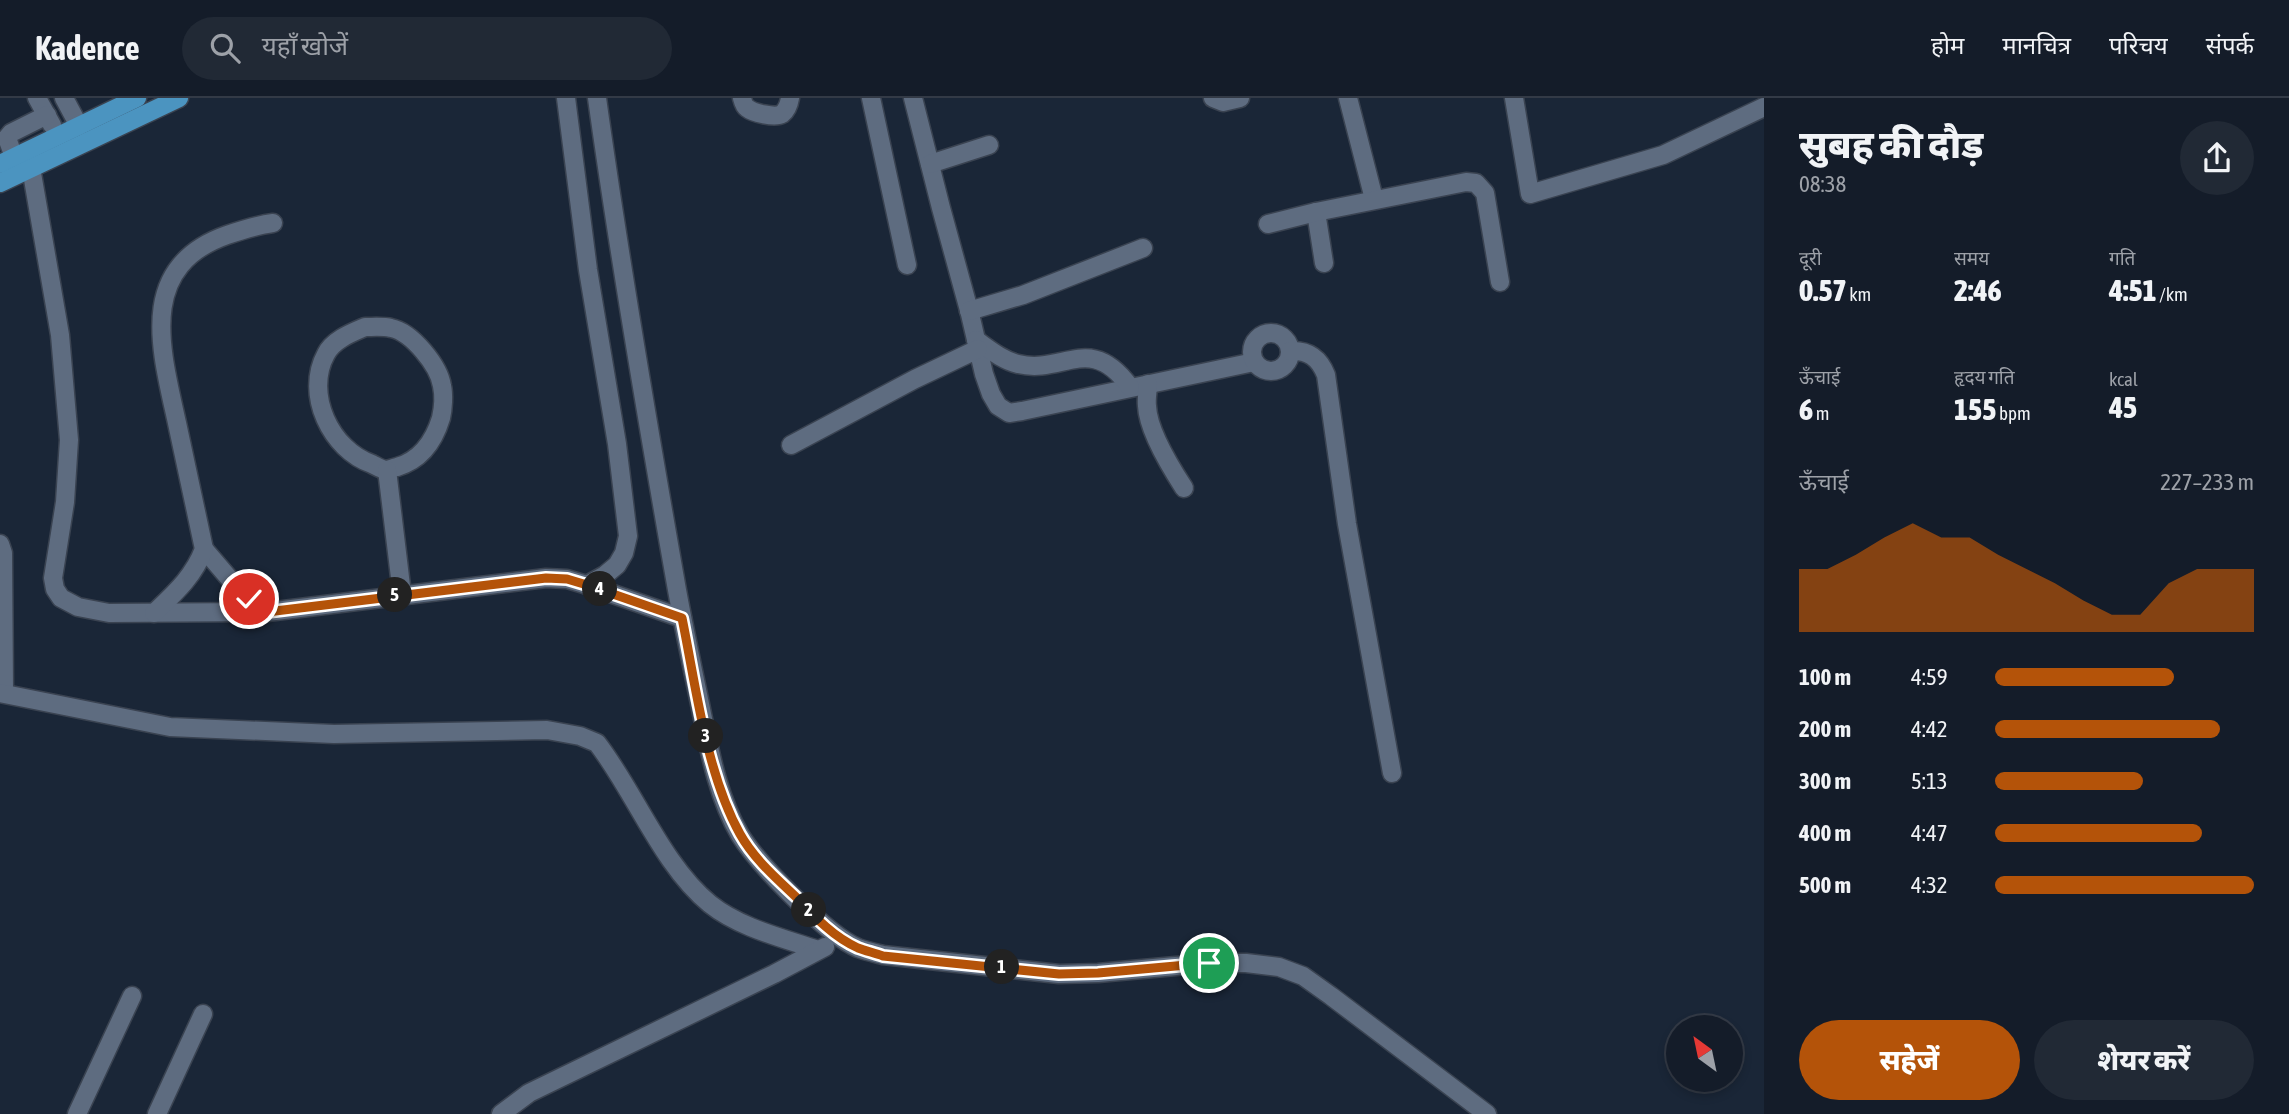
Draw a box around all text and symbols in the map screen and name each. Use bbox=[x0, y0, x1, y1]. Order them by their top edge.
search box bbox=[182, 17, 672, 80]
text: Kadence bbox=[35, 29, 140, 67]
icon: search bbox=[206, 29, 244, 67]
text: यहाँ खोजें bbox=[262, 31, 348, 61]
text: होम bbox=[1931, 32, 1964, 59]
text: मानचित्र bbox=[2002, 32, 2071, 59]
text: परिचय bbox=[2109, 32, 2168, 59]
text: संपर्क bbox=[2206, 32, 2254, 59]
button: share bbox=[2180, 121, 2254, 195]
text: सुबह की दौड़ bbox=[1799, 123, 1983, 166]
text: 08:38 bbox=[1799, 171, 1846, 197]
text: दूरी bbox=[1799, 247, 1822, 269]
text: समय bbox=[1954, 247, 1989, 269]
text: गति bbox=[2109, 247, 2135, 269]
text: 0.57 bbox=[1799, 273, 1847, 307]
text: 2:46 bbox=[1954, 273, 2002, 307]
text: 4:51 bbox=[2109, 273, 2157, 307]
text: km bbox=[1847, 283, 1871, 305]
text: /km bbox=[2157, 283, 2188, 305]
text: ऊँचाई bbox=[1799, 366, 1840, 388]
text: हृदय गति bbox=[1954, 366, 2015, 388]
text: kcal bbox=[2109, 368, 2138, 390]
text: 45 bbox=[2109, 390, 2137, 424]
text: 6 bbox=[1799, 392, 1813, 426]
text: 155 bbox=[1954, 392, 1996, 426]
text: m bbox=[1813, 402, 1829, 424]
text: bpm bbox=[1996, 402, 2031, 424]
text: ऊँचाई bbox=[1799, 469, 1849, 495]
text: 227–233 m bbox=[2160, 469, 2254, 495]
pin bbox=[219, 569, 279, 629]
pin: 4 bbox=[582, 572, 618, 606]
text: 4 bbox=[595, 577, 604, 599]
pin: 5 bbox=[378, 578, 412, 612]
icon: check bbox=[230, 580, 268, 618]
text: 5 bbox=[390, 583, 399, 605]
text: 100 m bbox=[1799, 664, 1851, 690]
text: 4:59 bbox=[1911, 664, 1948, 690]
text: 200 m bbox=[1799, 716, 1851, 742]
text: 4:42 bbox=[1911, 716, 1948, 742]
pin: 3 bbox=[688, 718, 724, 754]
text: 3 bbox=[701, 724, 710, 746]
text: 300 m bbox=[1799, 768, 1851, 794]
text: 5:13 bbox=[1911, 768, 1948, 794]
text: 400 m bbox=[1799, 820, 1851, 846]
text: 4:47 bbox=[1911, 820, 1948, 846]
text: 500 m bbox=[1799, 872, 1851, 898]
text: 4:32 bbox=[1911, 872, 1948, 898]
pin: 2 bbox=[792, 892, 826, 928]
text: 2 bbox=[804, 898, 813, 920]
pin bbox=[1179, 933, 1239, 993]
icon: arrive bbox=[1190, 944, 1228, 982]
pin: 1 bbox=[984, 950, 1020, 984]
text: 1 bbox=[997, 955, 1006, 977]
north arrow bbox=[1666, 1015, 1743, 1092]
map controls bbox=[1666, 1015, 1743, 1092]
button: सहेजें bbox=[1799, 1020, 2020, 1100]
button: शेयर करें bbox=[2034, 1020, 2254, 1100]

